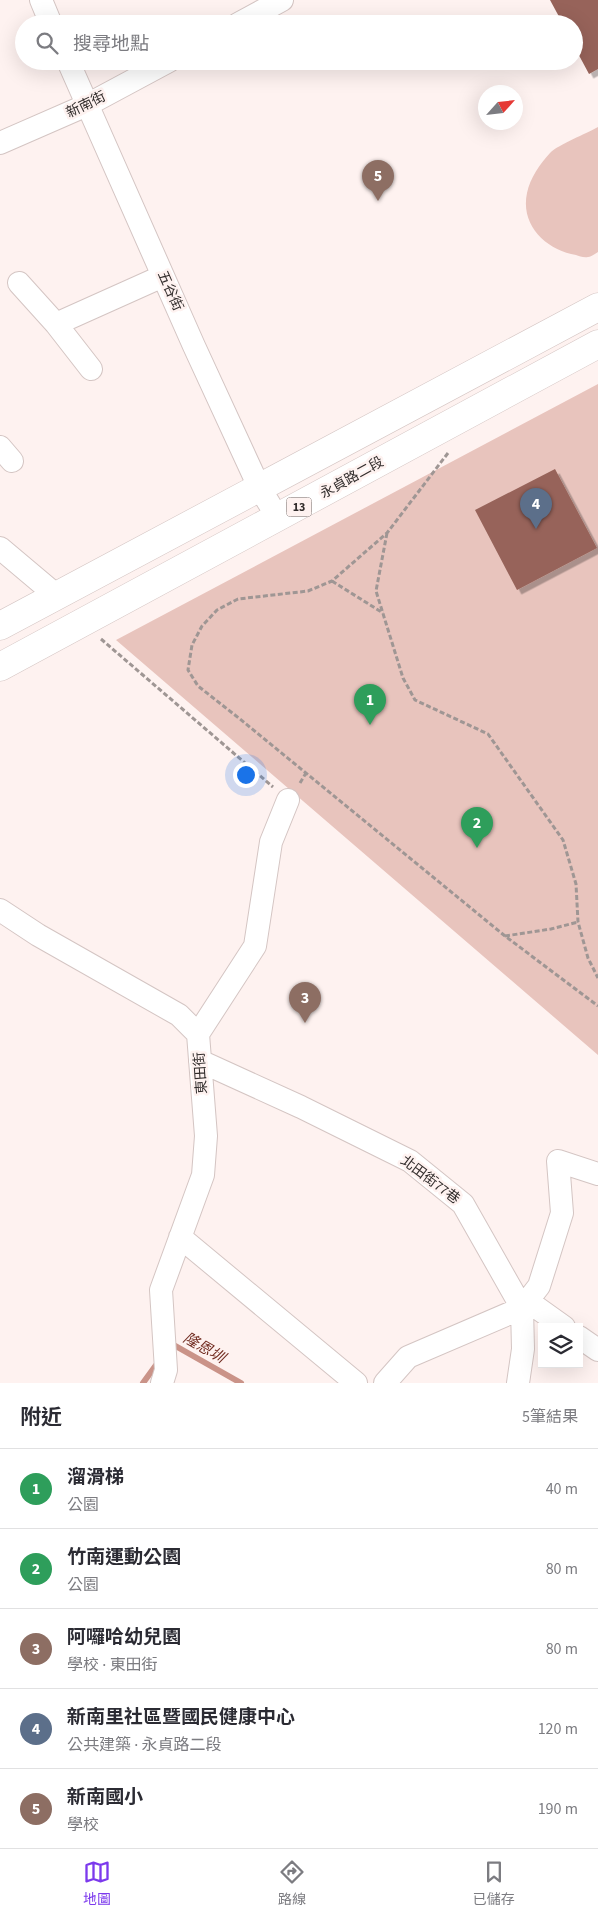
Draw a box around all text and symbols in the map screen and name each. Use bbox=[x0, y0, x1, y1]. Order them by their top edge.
search box bbox=[15, 15, 583, 70]
icon: search bbox=[33, 29, 61, 57]
text: 搜尋地點 bbox=[73, 31, 149, 58]
north arrow bbox=[478, 85, 523, 130]
street label: 新南街 bbox=[63, 87, 109, 123]
pin: 5 bbox=[362, 160, 394, 201]
street label: 五谷街 bbox=[152, 268, 188, 314]
street label: 永貞路二段 bbox=[317, 452, 387, 504]
pin: 4 bbox=[520, 488, 552, 529]
road number: 13 bbox=[286, 498, 312, 516]
pin: 1 bbox=[354, 684, 386, 725]
your location bbox=[233, 762, 259, 788]
pin: 2 bbox=[461, 807, 493, 848]
pin: 3 bbox=[289, 982, 321, 1023]
street label: 東田街 bbox=[190, 1051, 212, 1095]
street label: 北田街77巷 bbox=[396, 1151, 464, 1209]
map controls bbox=[538, 1323, 583, 1368]
button: layers bbox=[538, 1323, 583, 1368]
water label: 隆恩圳 bbox=[179, 1328, 230, 1369]
text: 附近 bbox=[20, 1402, 62, 1432]
text: 5筆結果 bbox=[522, 1406, 578, 1428]
text: 溜滑梯 bbox=[67, 1464, 124, 1491]
text: 1 bbox=[32, 1478, 40, 1500]
text: 40 m bbox=[546, 1478, 578, 1500]
text: 公園 bbox=[67, 1494, 99, 1516]
text: 竹南運動公園 bbox=[67, 1544, 181, 1571]
text: 2 bbox=[32, 1558, 40, 1580]
text: 80 m bbox=[546, 1558, 578, 1580]
text: 公園 bbox=[67, 1574, 99, 1596]
text: 阿囉哈幼兒園 bbox=[67, 1624, 181, 1651]
text: 3 bbox=[32, 1638, 40, 1660]
text: 80 m bbox=[546, 1638, 578, 1660]
text: 學校 · 東田街 bbox=[67, 1654, 157, 1676]
text: 新南里社區暨國民健康中心 bbox=[67, 1704, 295, 1731]
text: 4 bbox=[32, 1718, 40, 1740]
text: 120 m bbox=[538, 1718, 578, 1740]
text: 公共建築 · 永貞路二段 bbox=[67, 1734, 221, 1756]
text: 新南國小 bbox=[67, 1784, 143, 1811]
text: 5 bbox=[32, 1798, 40, 1820]
text: 190 m bbox=[538, 1798, 578, 1820]
text: 學校 bbox=[67, 1814, 99, 1836]
tab: 地圖 bbox=[83, 1858, 111, 1910]
tab: 路線 bbox=[278, 1858, 306, 1910]
tab: 已儲存 bbox=[473, 1858, 515, 1910]

